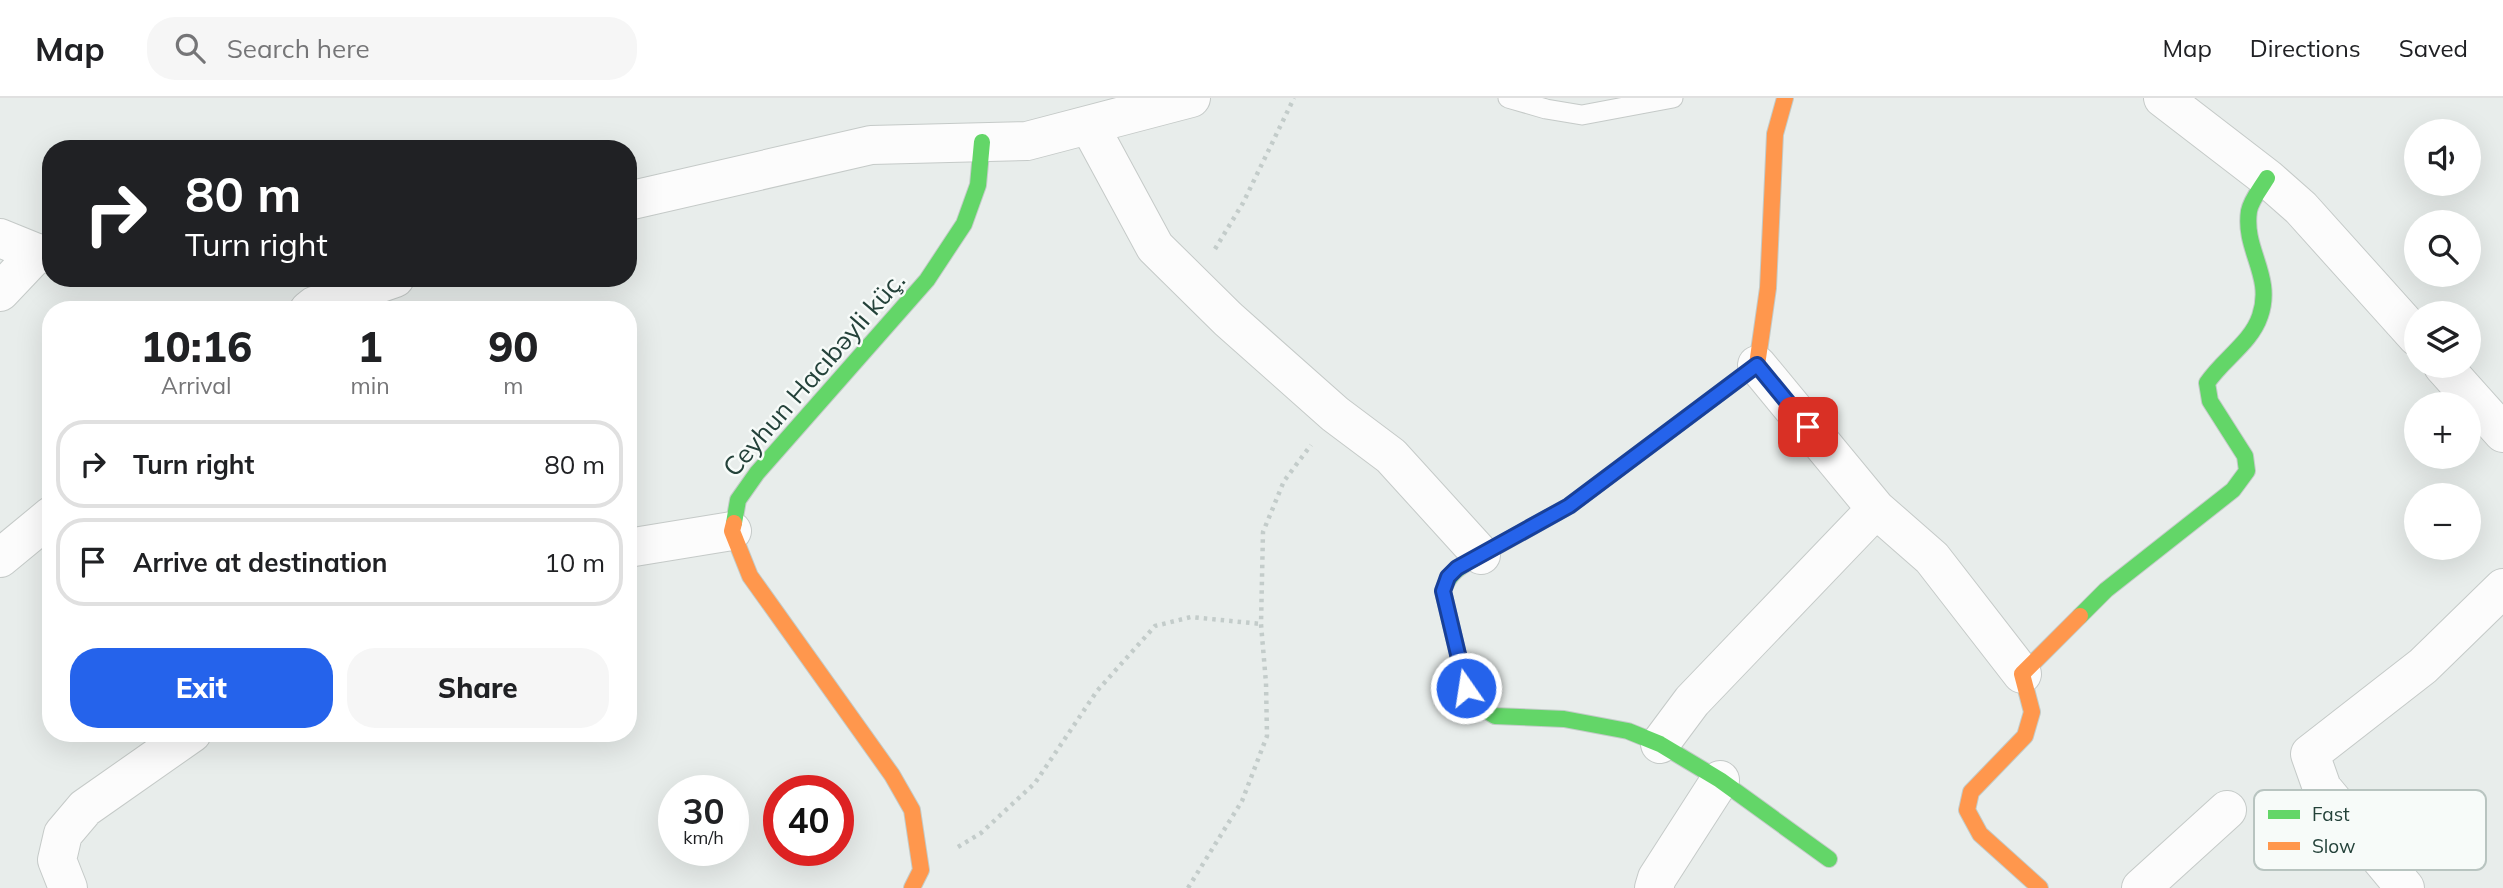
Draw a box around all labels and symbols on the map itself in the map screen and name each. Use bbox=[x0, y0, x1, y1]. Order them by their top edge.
street label: Ceyhun Hacıbəyli küç. bbox=[715, 264, 912, 483]
pin bbox=[1778, 397, 1838, 457]
position arrow bbox=[1429, 651, 1503, 725]
speed limit sign: 40 bbox=[763, 775, 854, 866]
legend bbox=[2254, 790, 2486, 870]
text: Fast bbox=[2312, 802, 2350, 826]
text: Slow bbox=[2312, 834, 2356, 858]

